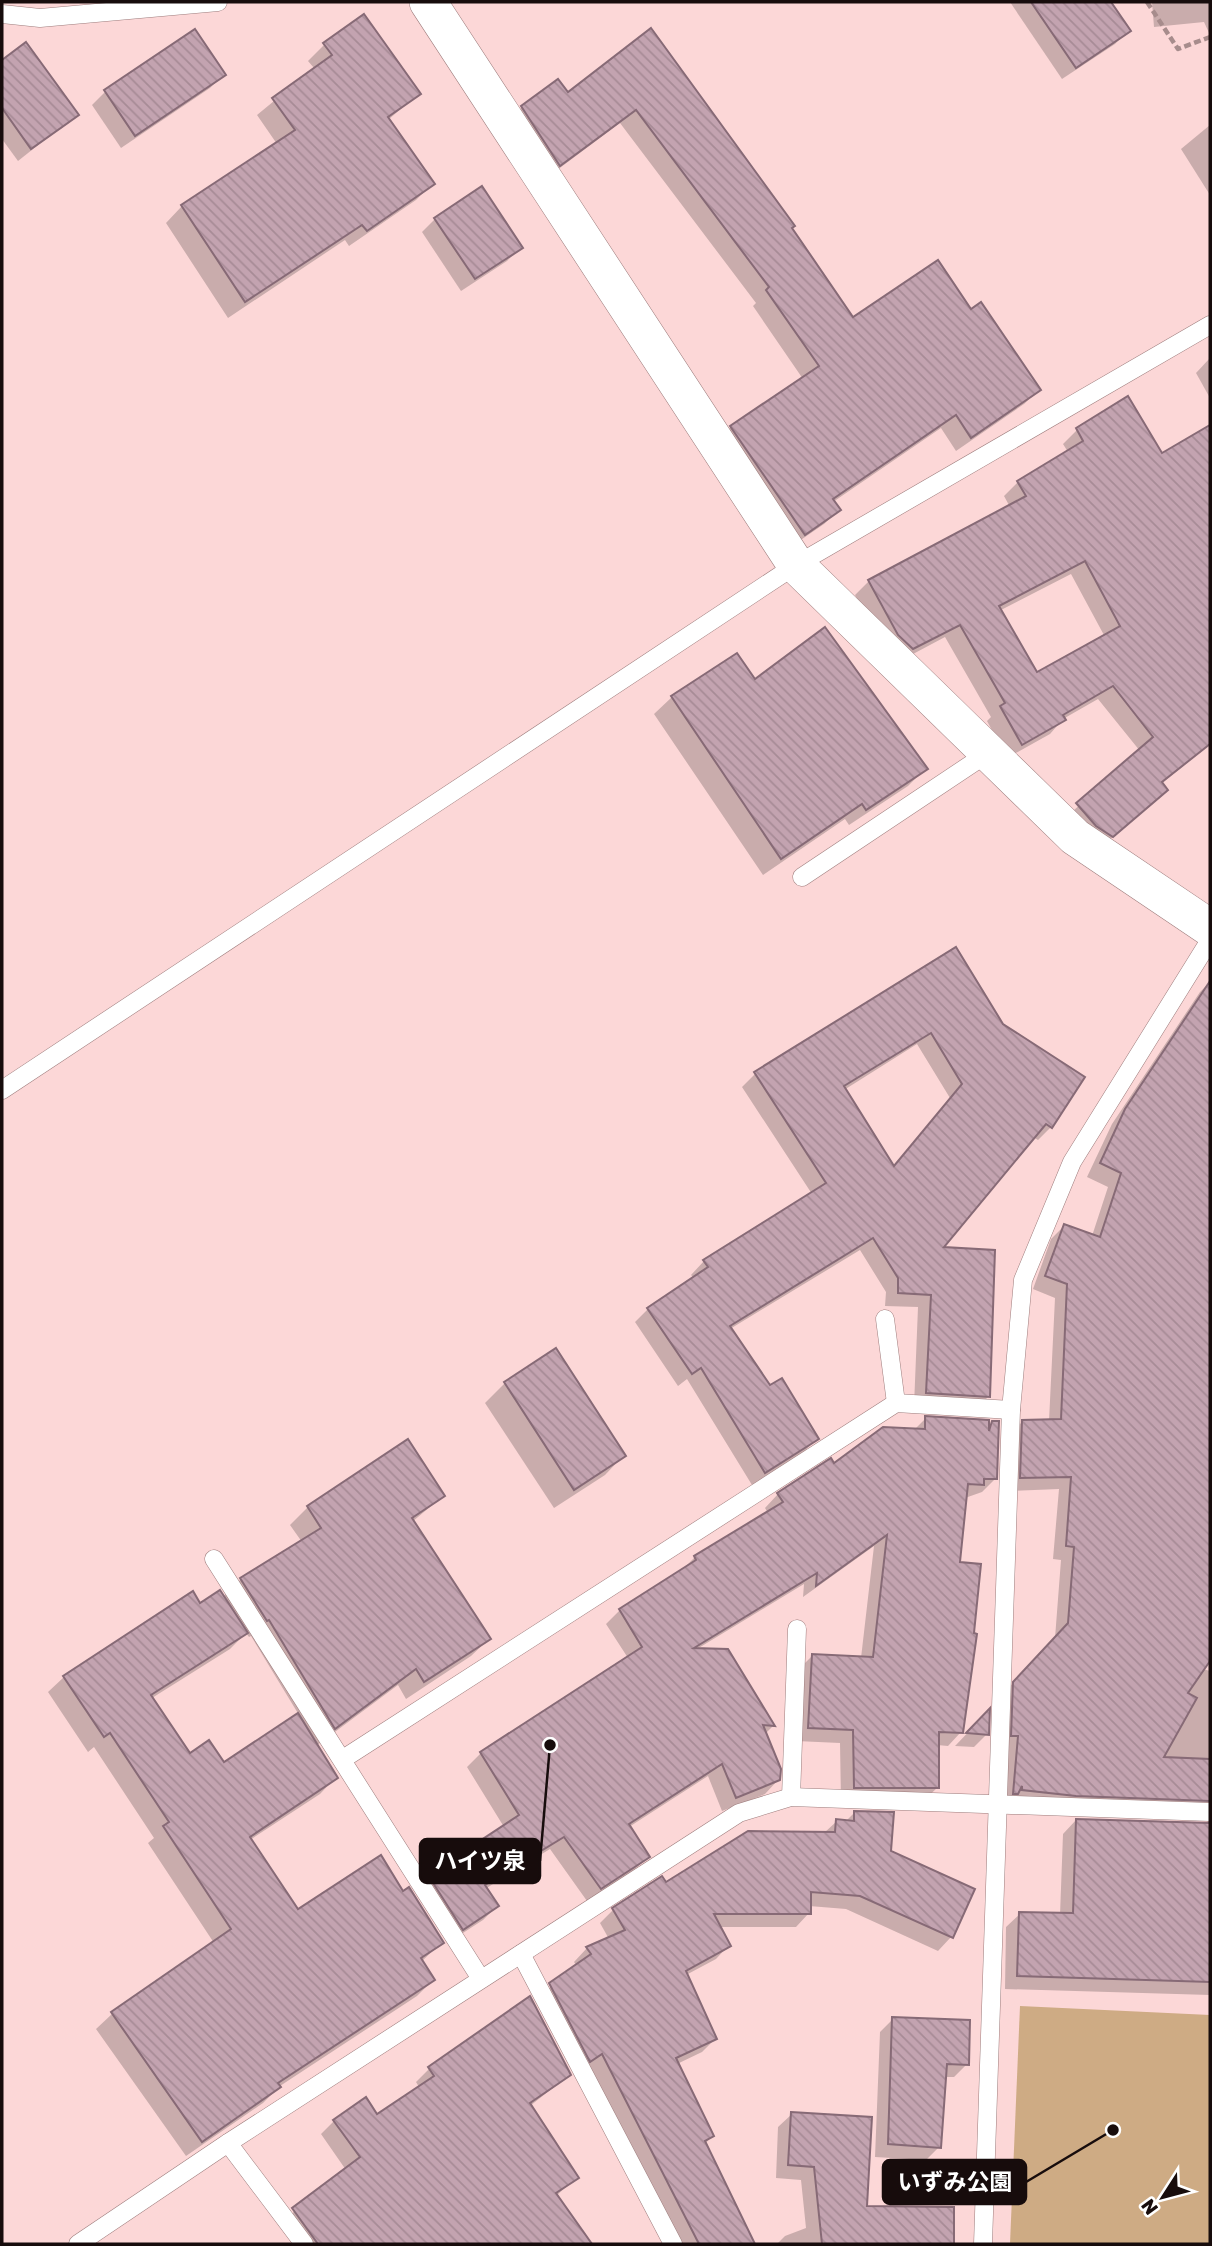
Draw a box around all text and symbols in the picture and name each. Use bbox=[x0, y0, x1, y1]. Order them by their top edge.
callout: ハイツ泉 bbox=[420, 1839, 540, 1883]
text: ハイツ泉 bbox=[434, 1847, 526, 1875]
callout: いずみ公園 bbox=[883, 2160, 1026, 2204]
north arrow bbox=[1128, 2162, 1198, 2232]
text: いずみ公園 bbox=[898, 2168, 1013, 2196]
text: N bbox=[1136, 2194, 1163, 2219]

